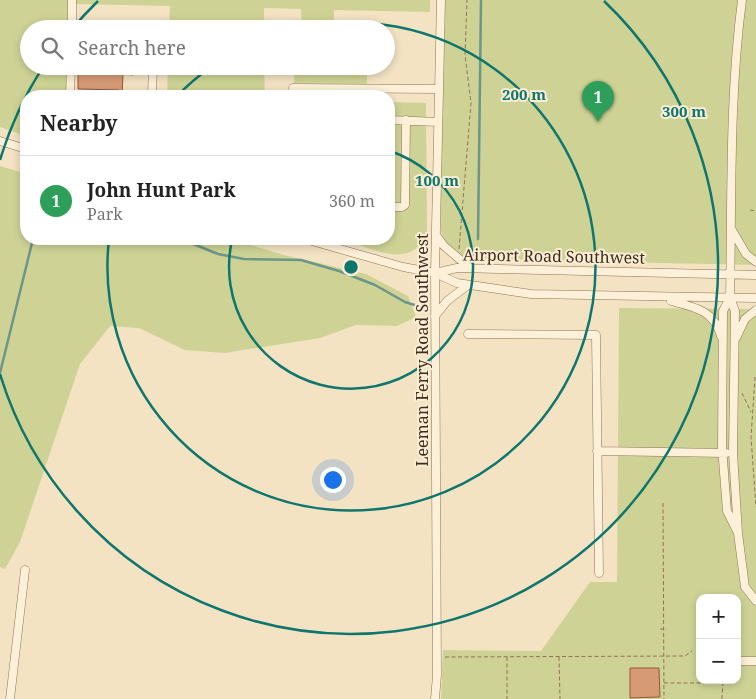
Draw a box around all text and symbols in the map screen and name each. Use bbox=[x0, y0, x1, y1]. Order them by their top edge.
search box bbox=[20, 20, 395, 75]
icon: search bbox=[38, 34, 66, 62]
text: Search here bbox=[78, 35, 186, 61]
pin: 1 bbox=[582, 81, 614, 122]
text: 200 m bbox=[502, 84, 546, 104]
text: 300 m bbox=[662, 101, 706, 121]
text: Nearby bbox=[40, 109, 118, 137]
text: 100 m bbox=[415, 170, 459, 190]
text: John Hunt Park bbox=[87, 177, 236, 203]
text: 1 bbox=[51, 190, 61, 212]
text: 360 m bbox=[329, 190, 375, 212]
text: Park bbox=[87, 203, 123, 225]
street label: Leeman Ferry Road Southwest bbox=[411, 233, 433, 467]
street label: Airport Road Southwest bbox=[463, 243, 646, 269]
centre of rings bbox=[342, 258, 360, 276]
your location bbox=[320, 467, 346, 493]
map controls bbox=[696, 594, 741, 684]
button: + bbox=[696, 594, 741, 639]
button: − bbox=[696, 639, 741, 684]

